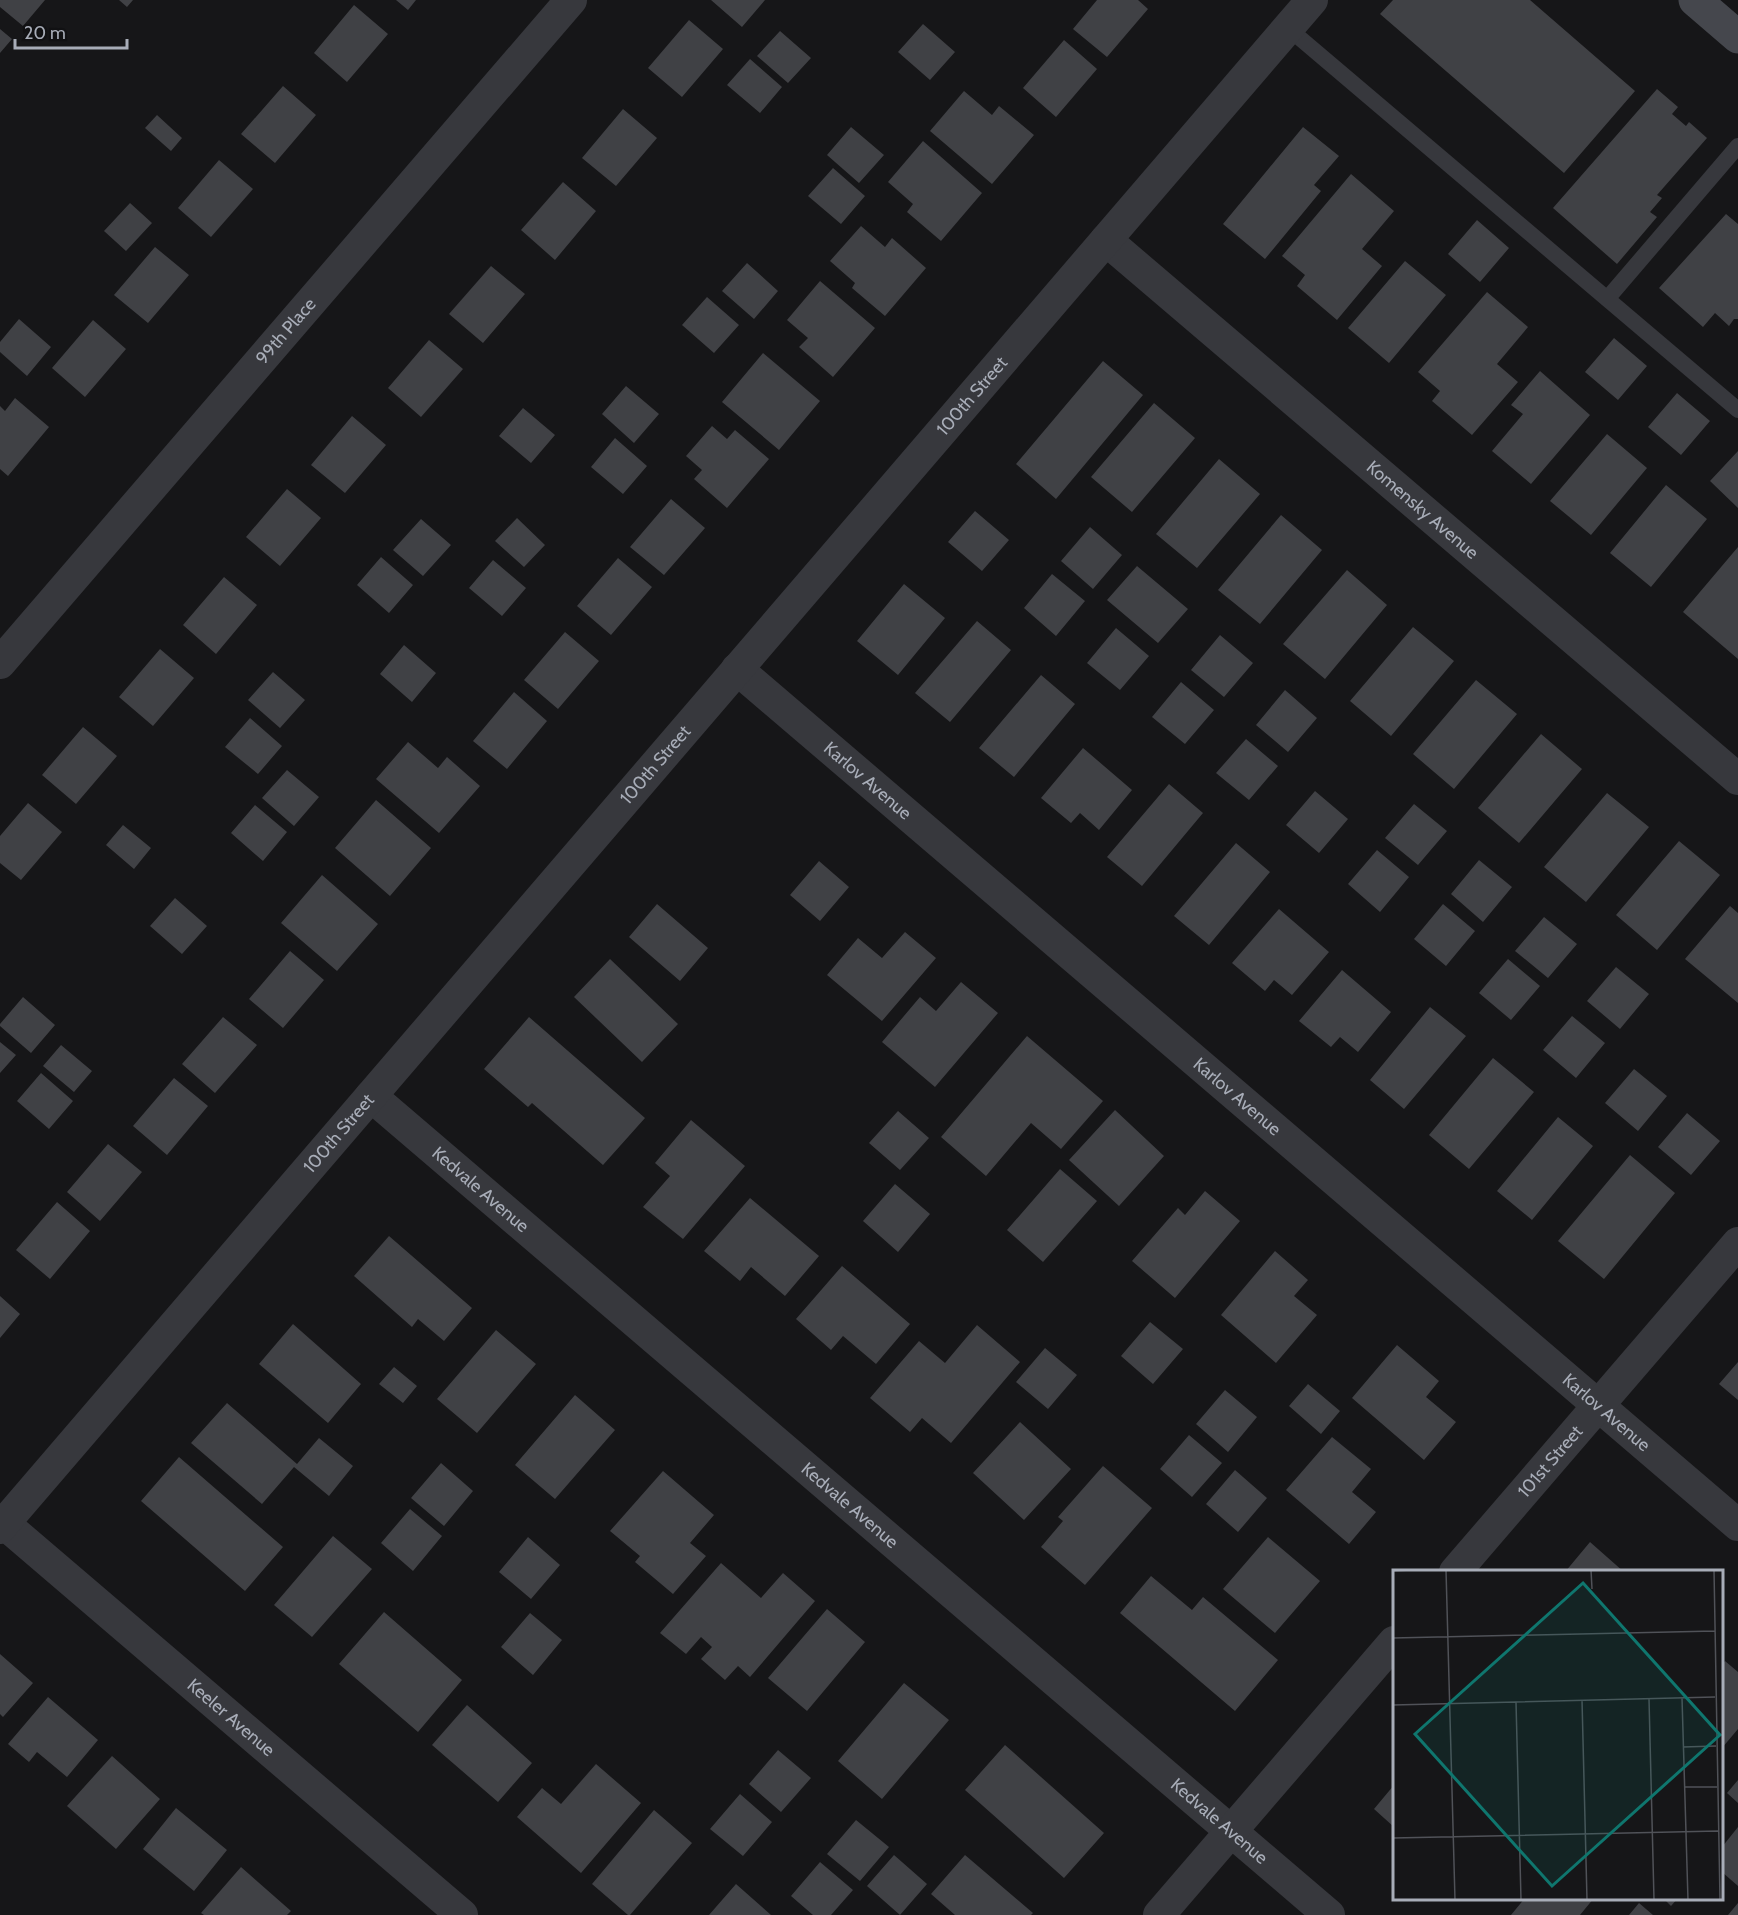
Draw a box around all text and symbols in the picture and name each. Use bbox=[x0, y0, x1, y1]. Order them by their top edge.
scale bar bbox=[15, 12, 128, 50]
text: 20 m bbox=[24, 22, 66, 44]
street label: 99th Place bbox=[251, 293, 321, 369]
street label: 100th Street bbox=[932, 352, 1012, 440]
street label: Komensky Avenue bbox=[1362, 456, 1483, 564]
street label: 100th Street bbox=[615, 721, 695, 809]
street label: Karlov Avenue bbox=[819, 737, 916, 824]
street label: Karlov Avenue bbox=[1189, 1053, 1285, 1140]
street label: 100th Street bbox=[299, 1089, 379, 1178]
street label: Kedvale Avenue bbox=[427, 1142, 533, 1237]
street label: Karlov Avenue bbox=[1558, 1369, 1655, 1456]
street label: 101st Street bbox=[1513, 1421, 1587, 1502]
street label: Kedvale Avenue bbox=[797, 1458, 903, 1553]
inset map bbox=[1393, 1570, 1723, 1900]
street label: Keeler Avenue bbox=[183, 1674, 279, 1761]
street label: Kedvale Avenue bbox=[1166, 1774, 1272, 1869]

